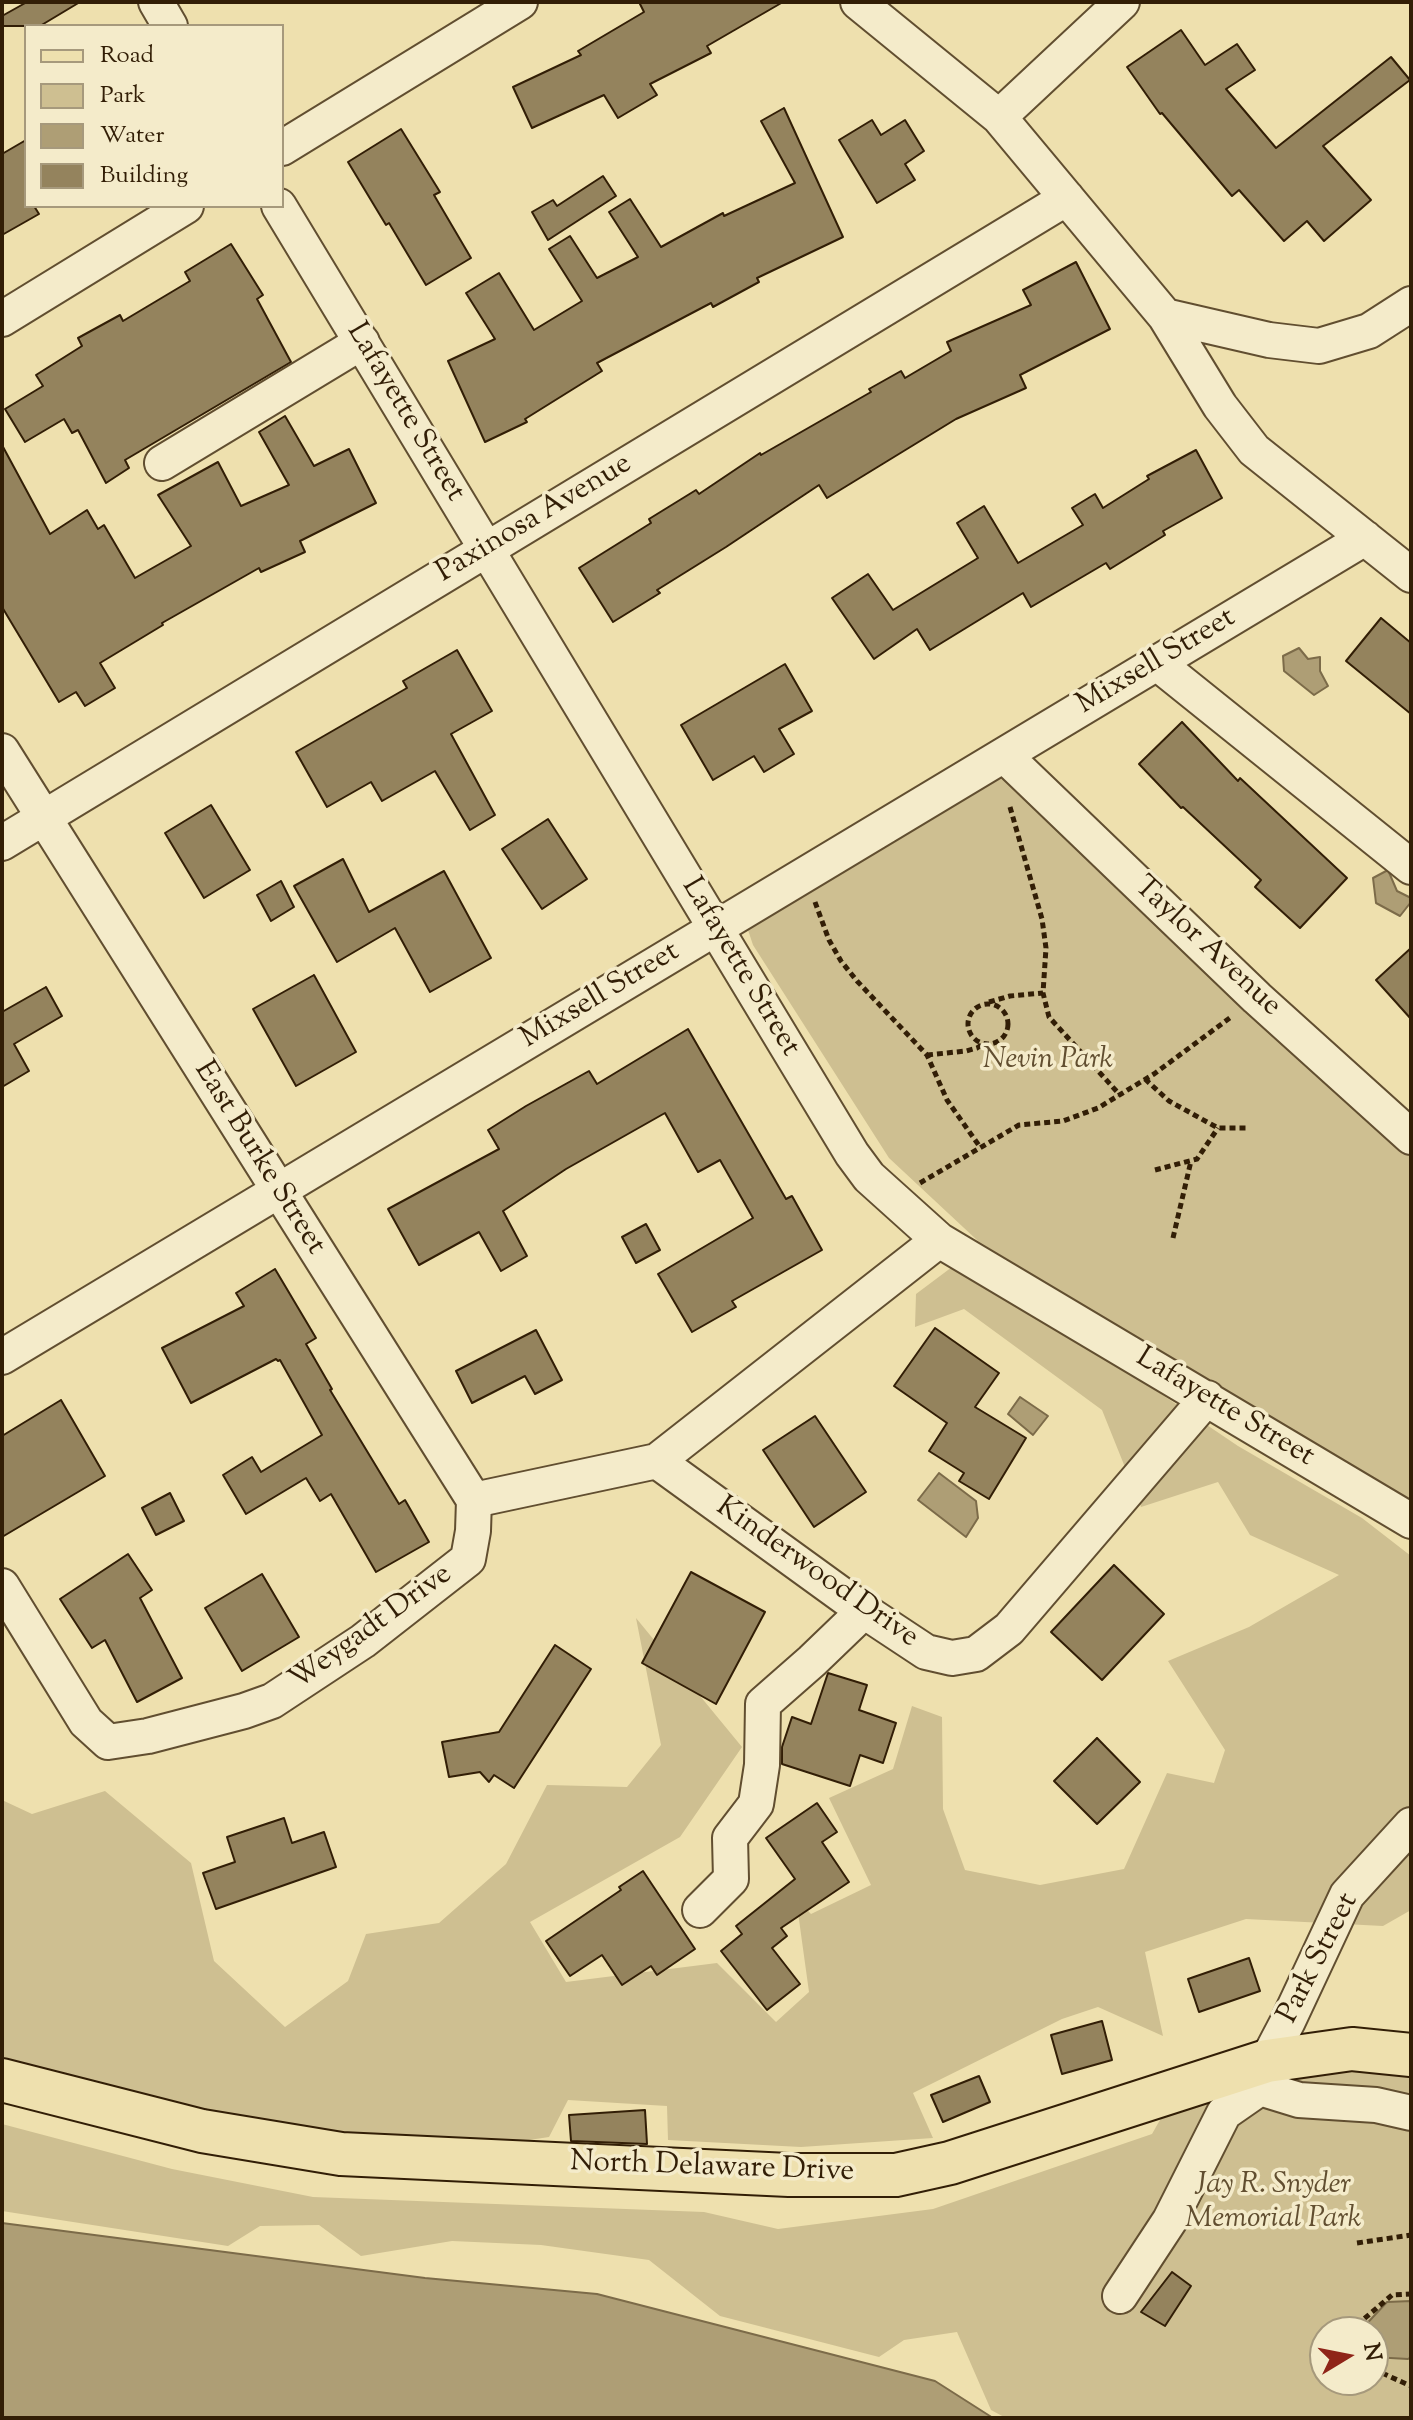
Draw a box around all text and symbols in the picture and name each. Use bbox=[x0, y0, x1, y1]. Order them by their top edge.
legend bbox=[24, 24, 284, 208]
text: Road bbox=[100, 39, 154, 73]
text: Park bbox=[100, 79, 146, 113]
text: Water bbox=[100, 119, 164, 153]
text: Building bbox=[100, 159, 188, 193]
street label: Lafayette Street bbox=[336, 317, 472, 509]
street label: Paxinosa Avenue bbox=[431, 448, 639, 592]
street label: Mixsell Street bbox=[1071, 602, 1243, 724]
street label: Taylor Avenue bbox=[1125, 870, 1287, 1026]
street label: Lafayette Street bbox=[671, 872, 807, 1064]
street label: Mixsell Street bbox=[515, 936, 687, 1058]
park label: Nevin Park bbox=[983, 1044, 1113, 1080]
street label: East Burke Street bbox=[184, 1056, 332, 1262]
street label: Lafayette Street bbox=[1128, 1341, 1320, 1477]
street label: Kinderwood Drive bbox=[708, 1491, 924, 1657]
street label: Weygadt Drive bbox=[284, 1558, 460, 1700]
street label: Park Street bbox=[1272, 1888, 1368, 2030]
street label: North Delaware Drive bbox=[569, 2146, 855, 2192]
park label: Jay R. Snyder Memorial Park bbox=[1185, 2169, 1361, 2240]
north arrow bbox=[1309, 2316, 1389, 2396]
text: N bbox=[1353, 2341, 1388, 2364]

